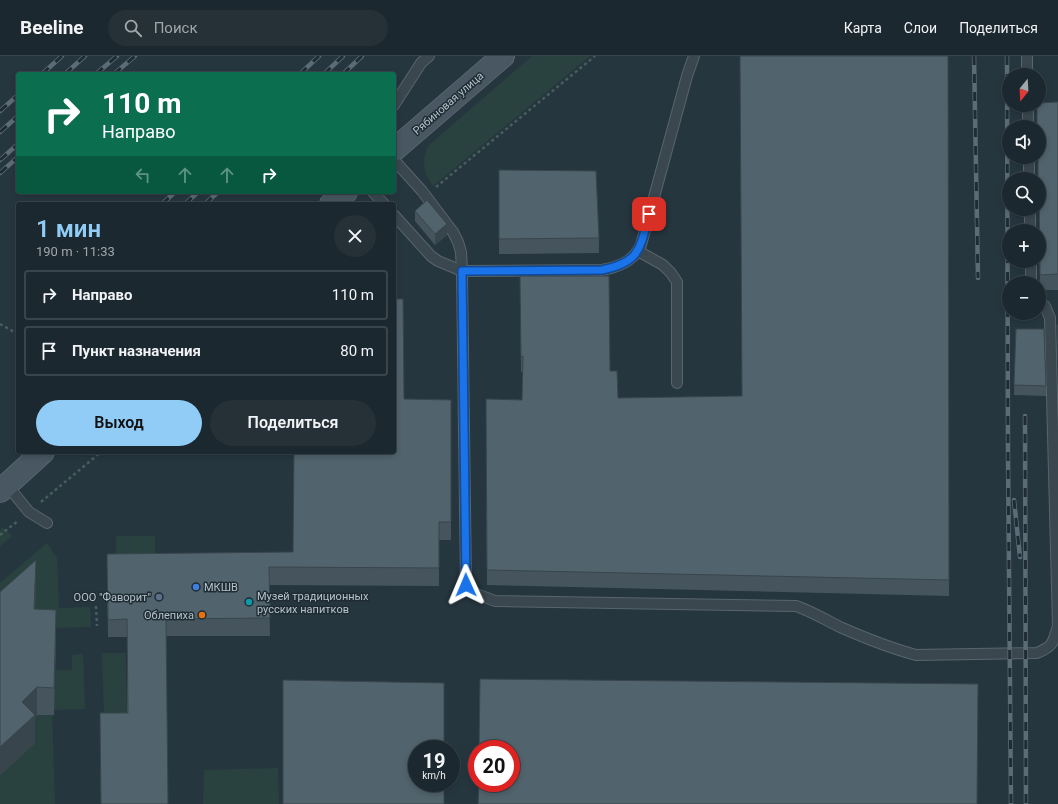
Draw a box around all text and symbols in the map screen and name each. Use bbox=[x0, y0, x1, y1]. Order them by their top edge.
search box bbox=[108, 10, 388, 46]
text: Beeline bbox=[20, 16, 84, 39]
icon: search bbox=[122, 17, 144, 39]
text: Поиск bbox=[154, 19, 198, 37]
text: Карта bbox=[844, 20, 882, 36]
text: Слои bbox=[904, 20, 937, 36]
text: Поделиться bbox=[959, 20, 1038, 36]
north arrow bbox=[1002, 68, 1046, 112]
map controls bbox=[1002, 68, 1046, 320]
street label: Рябиновая улица bbox=[410, 69, 486, 138]
text: 110 m bbox=[102, 87, 181, 120]
icon: right bbox=[36, 88, 88, 140]
button: sound bbox=[1002, 120, 1046, 164]
text: Направо bbox=[102, 121, 175, 142]
icon: left bbox=[132, 164, 154, 186]
icon: ahead bbox=[174, 164, 196, 186]
icon: ahead bbox=[216, 164, 238, 186]
icon: right bbox=[258, 164, 280, 186]
button: search bbox=[1002, 172, 1046, 216]
pin bbox=[632, 197, 666, 231]
icon: arrive bbox=[638, 203, 660, 225]
text: 1 мин bbox=[36, 215, 101, 243]
button: close bbox=[334, 215, 376, 257]
button: + bbox=[1002, 224, 1046, 268]
text: 190 m · 11:33 bbox=[36, 244, 115, 259]
button: − bbox=[1002, 276, 1046, 320]
icon: right bbox=[38, 284, 60, 306]
text: Направо bbox=[72, 286, 133, 304]
text: 110 m bbox=[332, 286, 374, 304]
icon: arrive bbox=[38, 340, 60, 362]
text: Пункт назначения bbox=[72, 342, 201, 360]
text: 80 m bbox=[340, 342, 374, 360]
button: Выход bbox=[36, 400, 202, 446]
button: Поделиться bbox=[210, 400, 376, 446]
position arrow bbox=[445, 564, 487, 606]
place label: МКШВ bbox=[204, 581, 238, 594]
marker: МКШВ bbox=[191, 582, 201, 592]
place label: Музей традиционных русских напитков bbox=[257, 590, 369, 616]
place label: ООО "Фаворит" bbox=[74, 591, 151, 604]
marker: ООО "Фаворит" bbox=[154, 592, 164, 602]
marker: Музей традиционных русских напитков bbox=[244, 597, 254, 607]
place label: Облепиха bbox=[144, 609, 194, 622]
marker: Облепиха bbox=[197, 610, 207, 620]
speed limit sign: 20 bbox=[468, 740, 520, 792]
text: 19 bbox=[423, 749, 445, 773]
text: km/h bbox=[422, 770, 446, 781]

